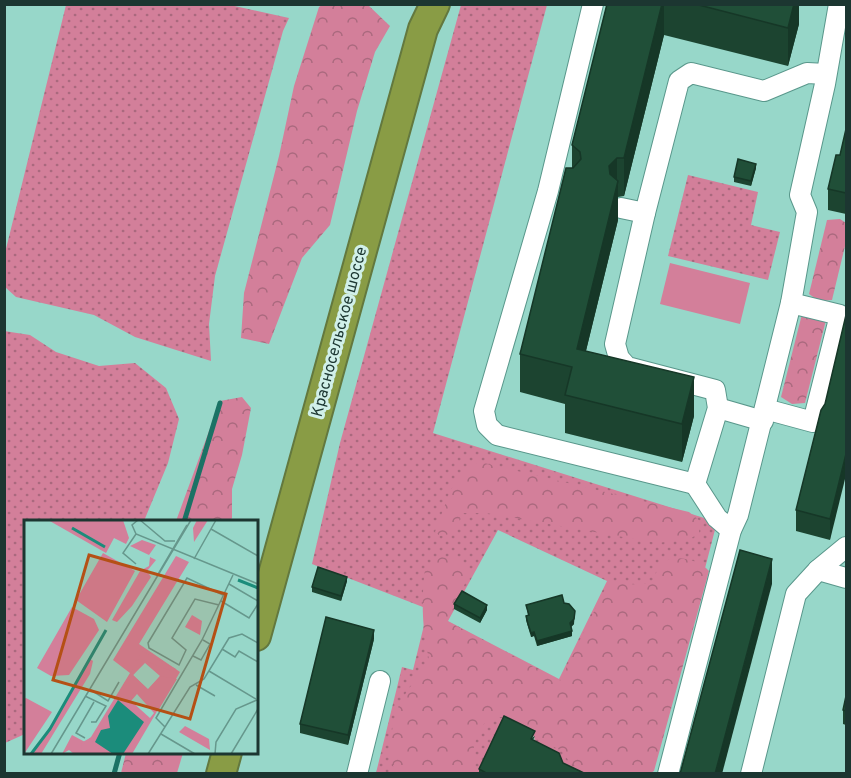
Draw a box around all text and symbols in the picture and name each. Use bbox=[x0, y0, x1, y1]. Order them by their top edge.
street label: Красносельское шоссе bbox=[308, 245, 372, 419]
inset map bbox=[24, 520, 258, 754]

